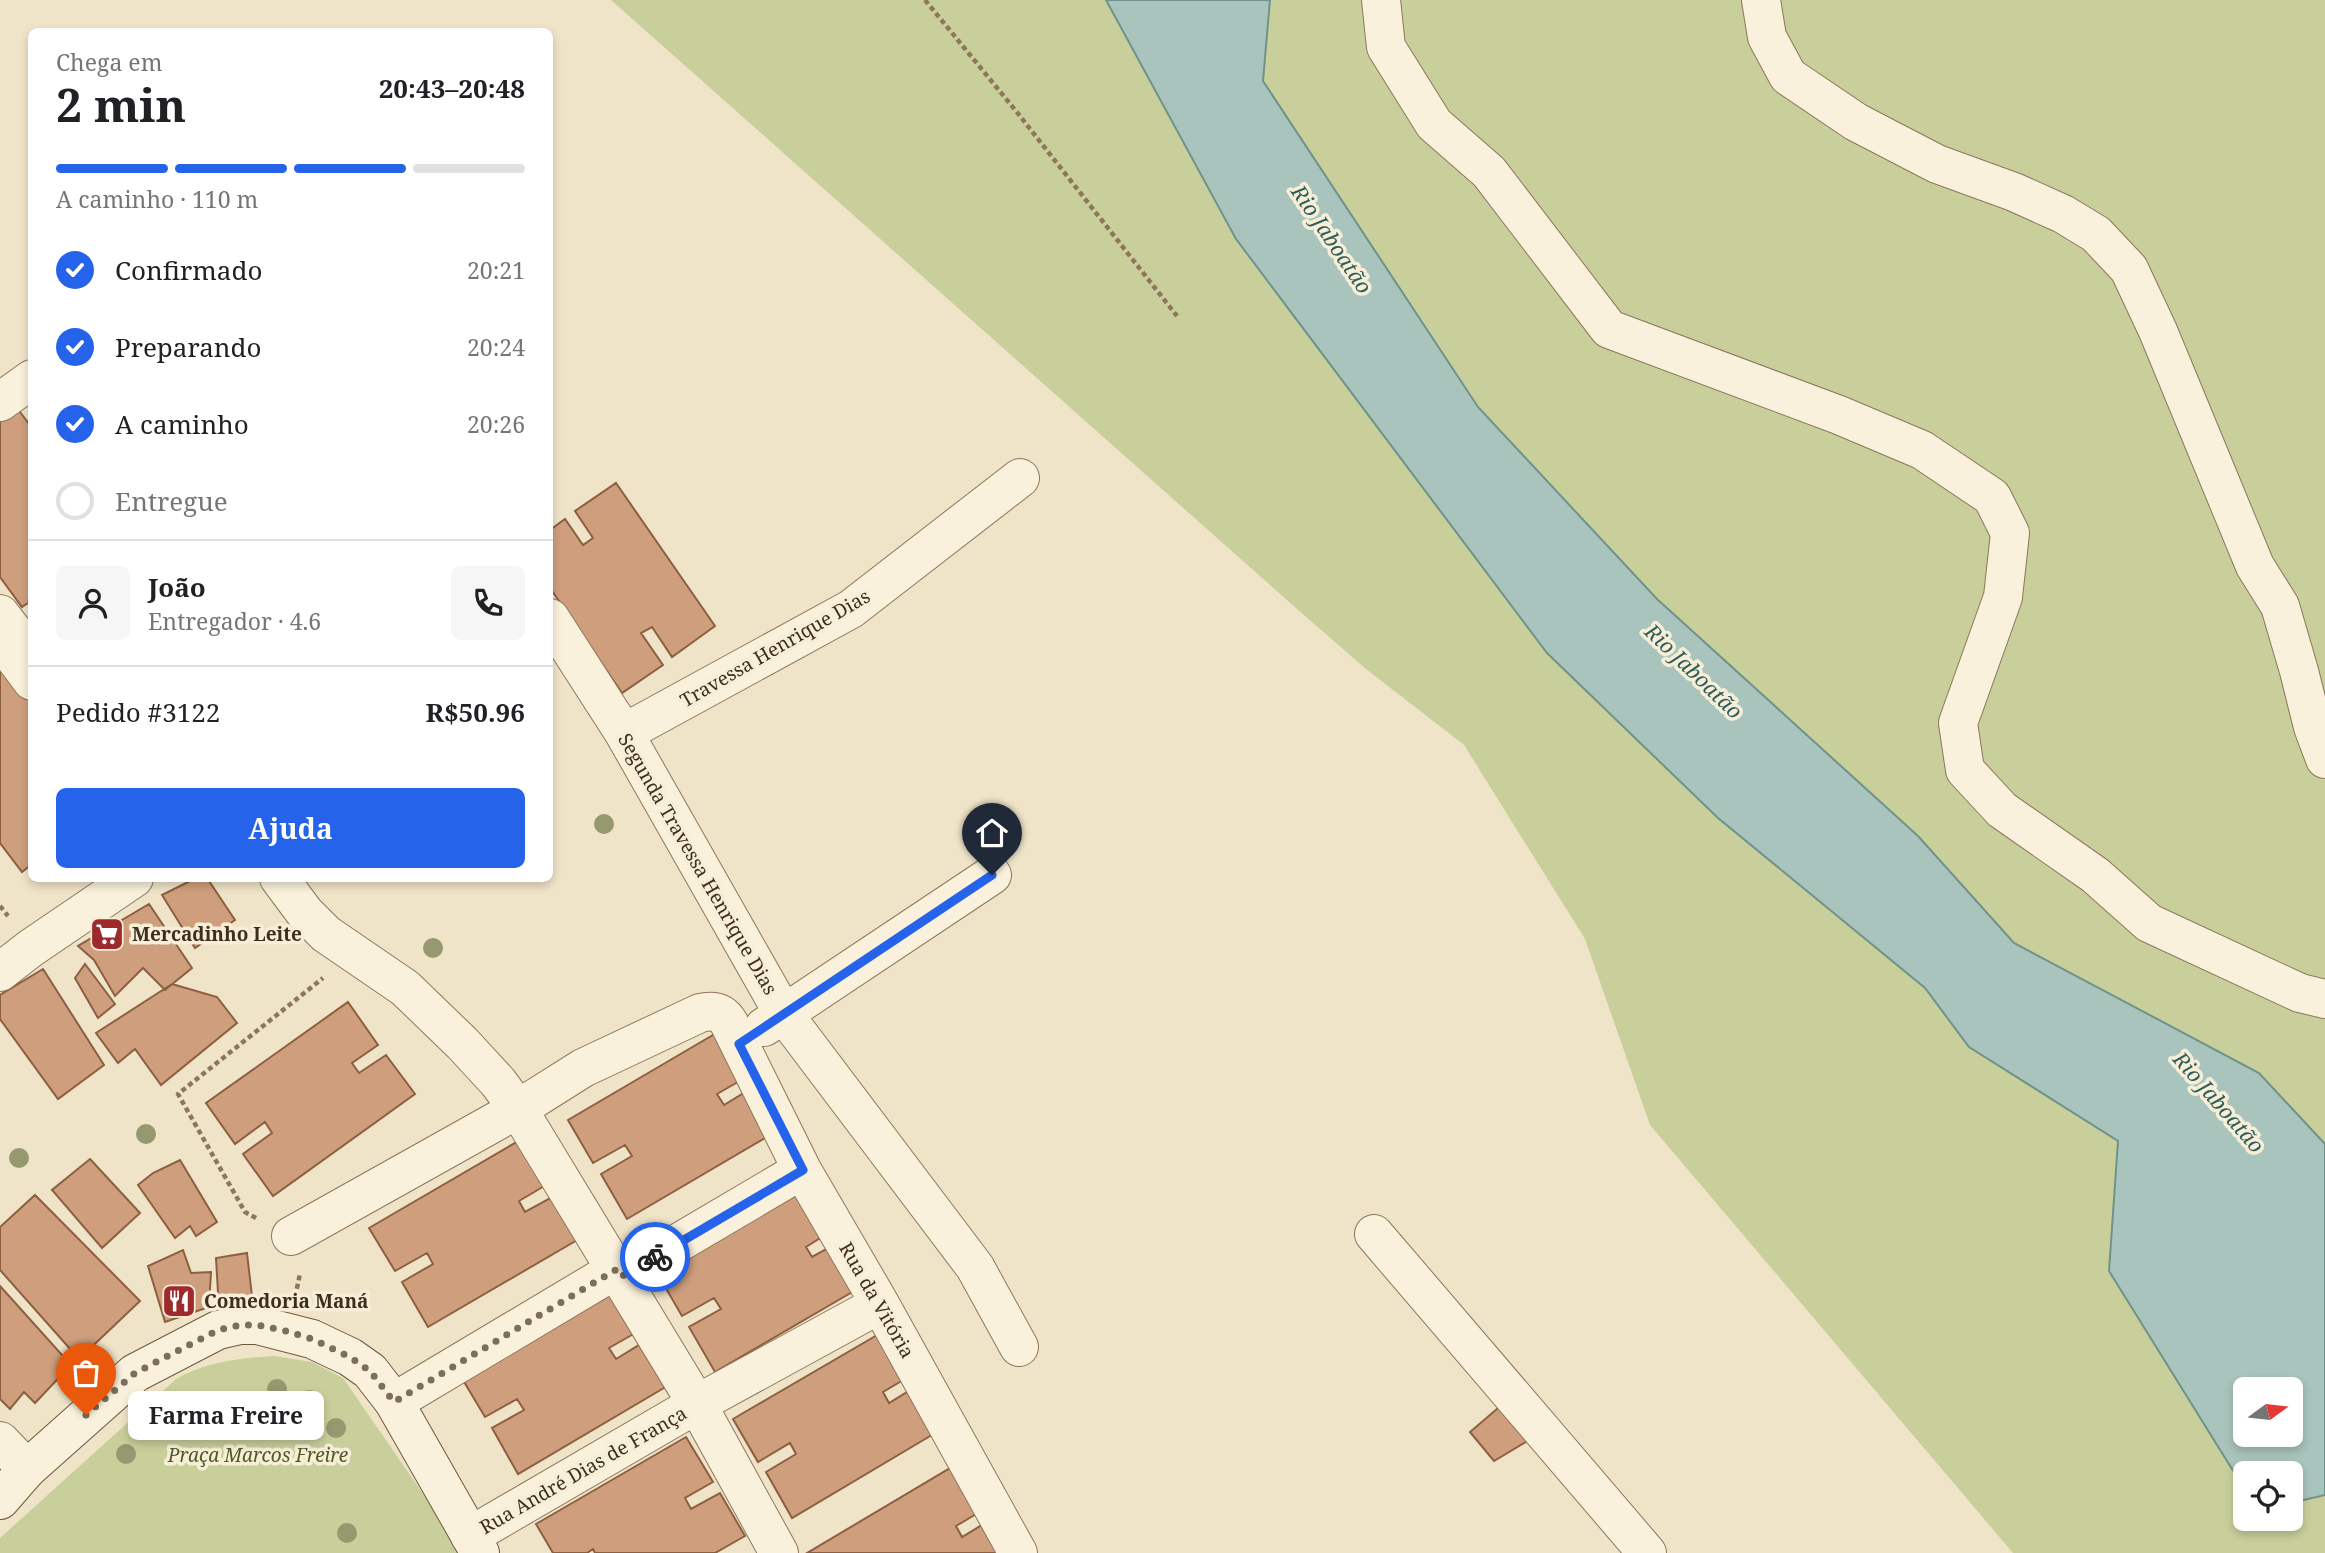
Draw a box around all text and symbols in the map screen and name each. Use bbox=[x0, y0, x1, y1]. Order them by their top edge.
text: Chega em bbox=[56, 46, 162, 78]
text: 20:43–20:48 bbox=[379, 70, 525, 106]
text: 2 min bbox=[56, 73, 186, 135]
water label: Rio Jaboatão bbox=[1285, 178, 1379, 299]
text: A caminho · 110 m bbox=[56, 183, 258, 215]
icon: check bbox=[56, 251, 94, 289]
text: Confirmado bbox=[115, 252, 262, 288]
text: 20:21 bbox=[467, 254, 525, 286]
icon: check bbox=[56, 328, 94, 366]
text: Preparando bbox=[115, 329, 262, 365]
text: 20:24 bbox=[467, 331, 525, 363]
icon: check bbox=[56, 405, 94, 443]
text: A caminho bbox=[115, 406, 249, 442]
text: 20:26 bbox=[467, 408, 525, 440]
text: Entregue bbox=[115, 483, 228, 519]
button: person bbox=[56, 566, 130, 640]
button: phone bbox=[451, 566, 525, 640]
text: João bbox=[148, 569, 206, 605]
street label: Travessa Henrique Dias bbox=[675, 583, 875, 713]
text: Entregador · 4.6 bbox=[148, 605, 321, 637]
water label: Rio Jaboatão bbox=[1638, 617, 1749, 725]
text: Pedido #3122 bbox=[56, 694, 220, 730]
text: R$50.96 bbox=[425, 694, 525, 730]
street label: Segunda Travessa Henrique Dias bbox=[612, 729, 784, 999]
button: Ajuda bbox=[56, 788, 525, 868]
pin bbox=[962, 803, 1022, 875]
icon: home bbox=[973, 814, 1011, 852]
supermarket icon: Mercadinho Leite bbox=[88, 915, 126, 953]
place label: Mercadinho Leite bbox=[132, 921, 302, 947]
water label: Rio Jaboatão bbox=[2167, 1045, 2271, 1159]
courier bbox=[620, 1222, 690, 1292]
street label: Rua da Vitória bbox=[833, 1237, 921, 1363]
icon: bike bbox=[636, 1238, 674, 1276]
restaurant icon: Comedoria Maná bbox=[160, 1282, 198, 1320]
place label: Comedoria Maná bbox=[204, 1288, 369, 1314]
pin bbox=[56, 1343, 116, 1415]
icon: bag bbox=[67, 1354, 105, 1392]
north arrow bbox=[2233, 1377, 2303, 1447]
map controls bbox=[2233, 1377, 2303, 1531]
callout: Farma Freire bbox=[128, 1390, 324, 1440]
text: Farma Freire bbox=[149, 1399, 303, 1431]
street label: Rua André Dias de França bbox=[475, 1400, 691, 1540]
park label: Praça Marcos Freire bbox=[167, 1442, 348, 1468]
button: locate bbox=[2233, 1461, 2303, 1531]

